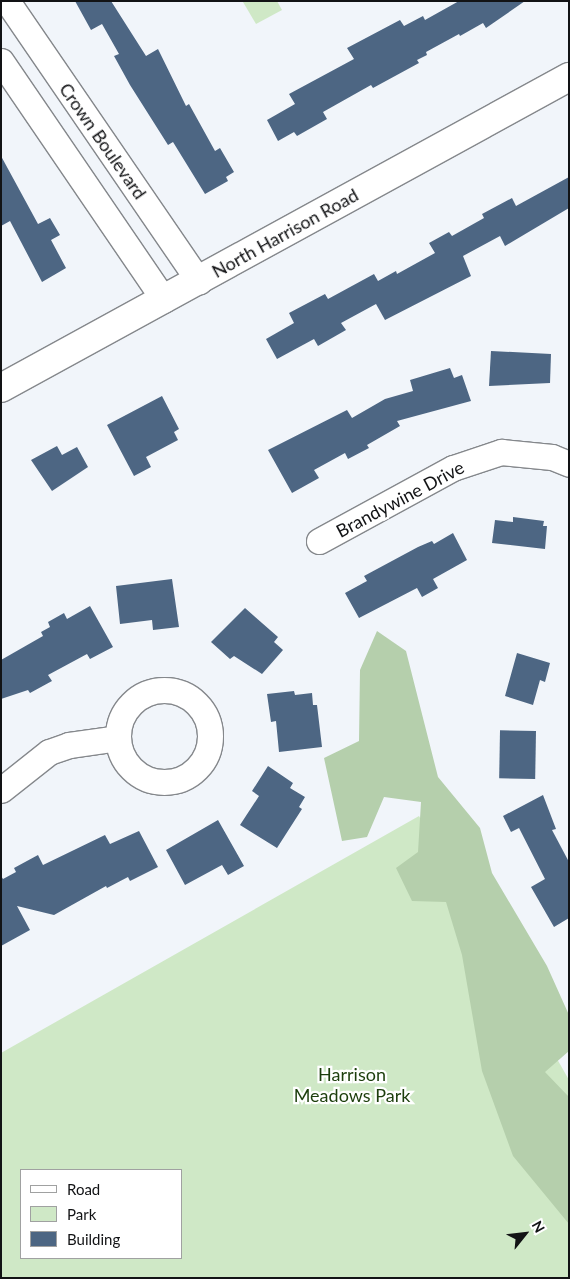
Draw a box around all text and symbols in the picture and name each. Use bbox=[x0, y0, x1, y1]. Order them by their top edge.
street label: Crown Boulevard bbox=[55, 79, 151, 203]
street label: North Harrison Road bbox=[208, 184, 362, 282]
street label: Brandywine Drive bbox=[332, 456, 468, 542]
park label: Harrison Meadows Park bbox=[294, 1064, 410, 1106]
legend bbox=[20, 1169, 182, 1259]
text: Road bbox=[67, 1180, 100, 1198]
text: Park bbox=[67, 1205, 96, 1223]
north arrow bbox=[500, 1209, 550, 1259]
text: N bbox=[529, 1218, 549, 1235]
text: Building bbox=[67, 1230, 120, 1248]

